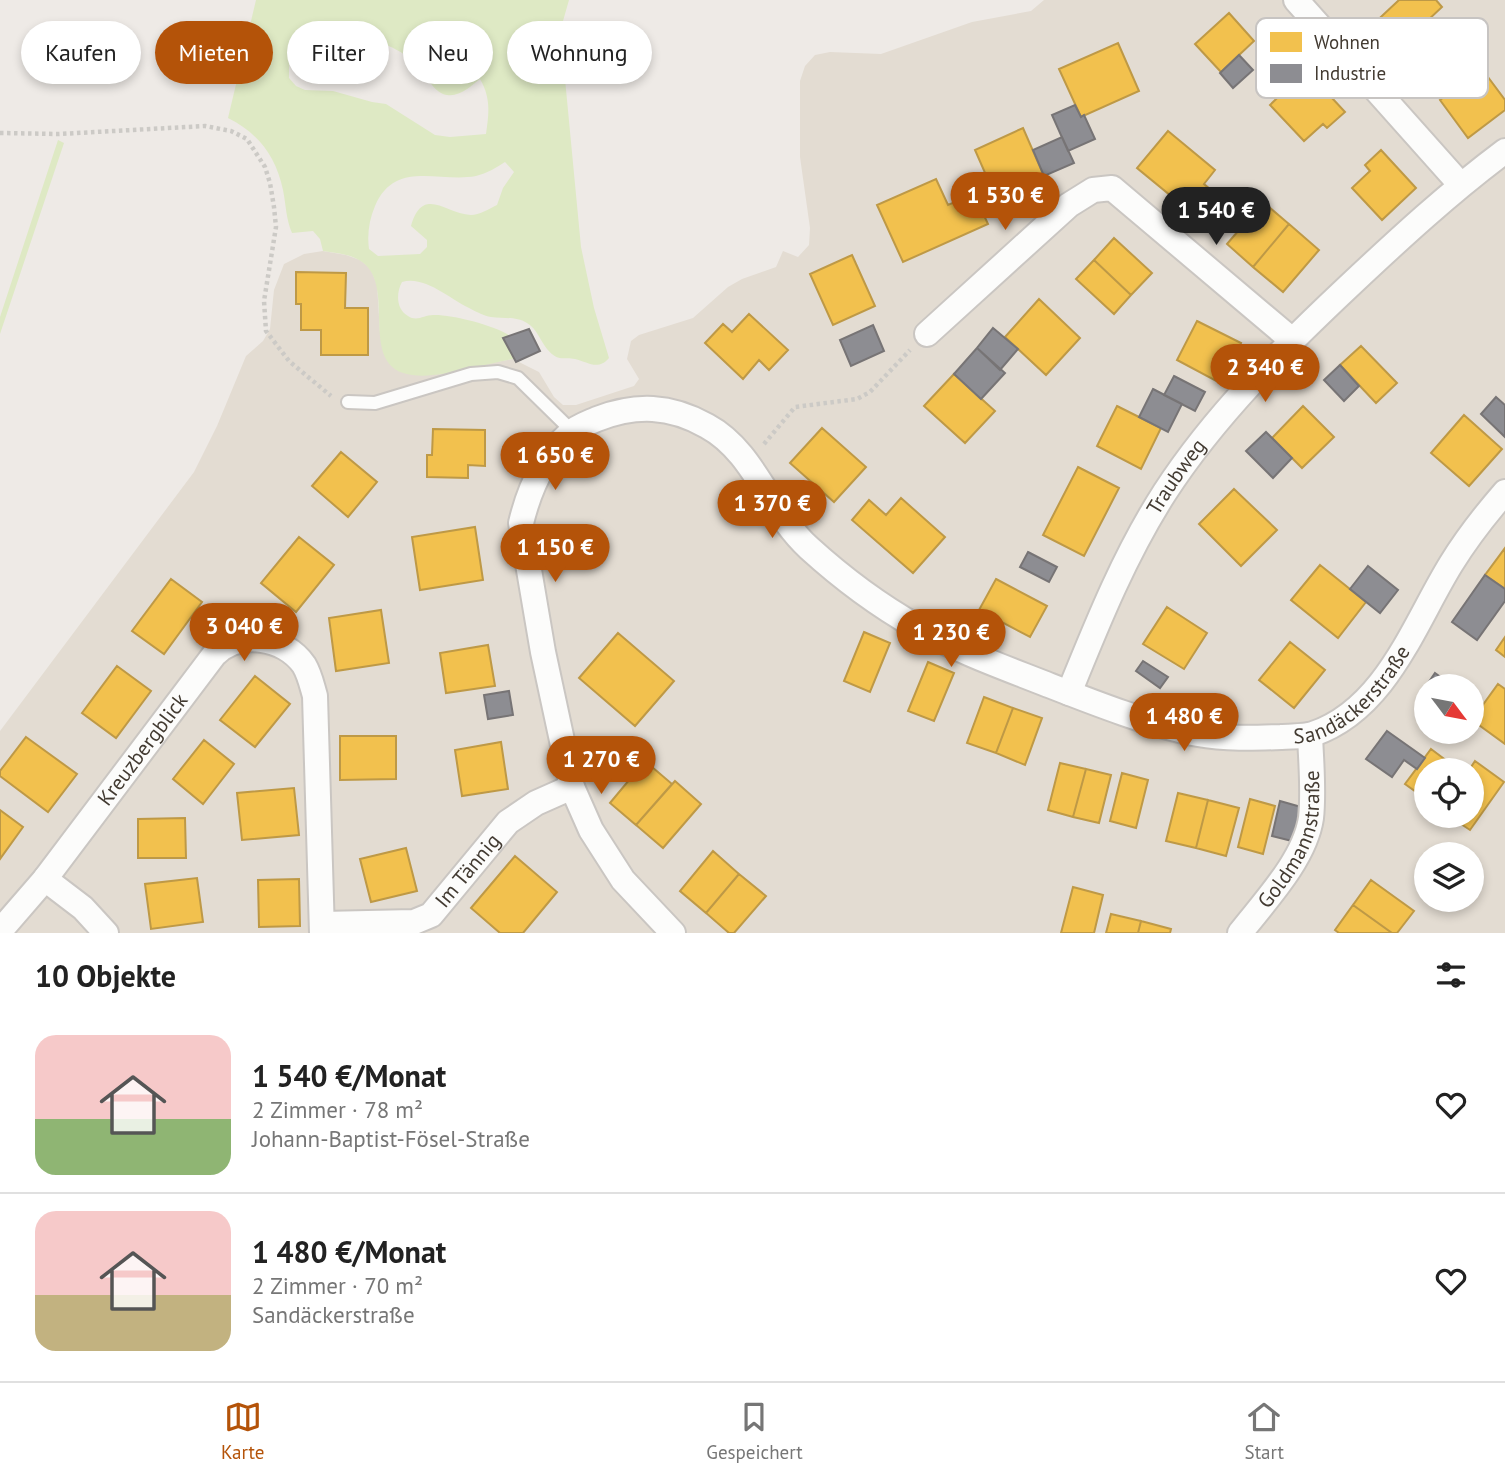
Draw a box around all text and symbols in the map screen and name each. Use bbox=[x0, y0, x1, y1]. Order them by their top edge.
legend bbox=[1256, 18, 1488, 98]
chip: Kaufen bbox=[21, 21, 141, 84]
chip: Mieten bbox=[155, 21, 273, 84]
chip: Filter bbox=[287, 21, 389, 84]
chip: Neu bbox=[403, 21, 493, 84]
chip: Wohnung bbox=[507, 21, 652, 84]
text: Wohnen bbox=[1314, 30, 1380, 54]
text: Industrie bbox=[1314, 61, 1386, 85]
pin: 1 530 € bbox=[940, 173, 1070, 232]
text: 1 530 € bbox=[967, 180, 1043, 209]
pin: 1 540 € bbox=[1151, 188, 1281, 247]
text: 1 540 € bbox=[1178, 195, 1254, 224]
pin: 2 340 € bbox=[1200, 344, 1330, 404]
text: 2 340 € bbox=[1227, 352, 1303, 381]
pin: 1 650 € bbox=[490, 433, 620, 492]
street label: Traubweg bbox=[1140, 433, 1211, 519]
text: 1 650 € bbox=[517, 440, 593, 469]
pin: 1 370 € bbox=[707, 480, 837, 540]
text: 1 370 € bbox=[734, 488, 810, 517]
pin: 1 150 € bbox=[490, 524, 620, 584]
text: 1 150 € bbox=[517, 532, 593, 561]
pin: 3 040 € bbox=[179, 604, 309, 663]
pin: 1 230 € bbox=[886, 610, 1016, 669]
text: 3 040 € bbox=[206, 611, 282, 640]
text: 1 230 € bbox=[913, 617, 989, 646]
street label: Sandäckerstraße bbox=[1293, 640, 1416, 749]
north arrow bbox=[1414, 674, 1484, 744]
map controls bbox=[1414, 674, 1484, 912]
street label: Kreuzbergblick bbox=[91, 688, 193, 811]
pin: 1 480 € bbox=[1119, 694, 1249, 753]
text: 1 480 € bbox=[1146, 701, 1222, 730]
pin: 1 270 € bbox=[536, 736, 666, 796]
text: 1 270 € bbox=[563, 744, 639, 773]
button: locate bbox=[1414, 758, 1484, 828]
street label: Goldmannstraße bbox=[1251, 770, 1325, 913]
street label: Im Tännig bbox=[429, 828, 506, 913]
button: layers bbox=[1414, 842, 1484, 912]
text: 10 Objekte bbox=[35, 956, 176, 995]
icon: filters bbox=[1432, 956, 1470, 994]
text: 1 540 €/Monat bbox=[252, 1056, 446, 1095]
icon: home bbox=[91, 1063, 175, 1147]
icon: heart bbox=[1432, 1086, 1470, 1124]
text: 2 Zimmer · 78 m² bbox=[252, 1095, 423, 1124]
text: Johann-Baptist-Fösel-Straße bbox=[252, 1124, 530, 1153]
text: 1 480 €/Monat bbox=[252, 1232, 446, 1271]
icon: home bbox=[91, 1239, 175, 1323]
icon: heart bbox=[1432, 1262, 1470, 1300]
text: 2 Zimmer · 70 m² bbox=[252, 1271, 423, 1300]
text: Sandäckerstraße bbox=[252, 1300, 415, 1329]
tab: Karte bbox=[221, 1398, 264, 1464]
tab: Gespeichert bbox=[706, 1398, 803, 1464]
tab: Start bbox=[1245, 1398, 1284, 1464]

